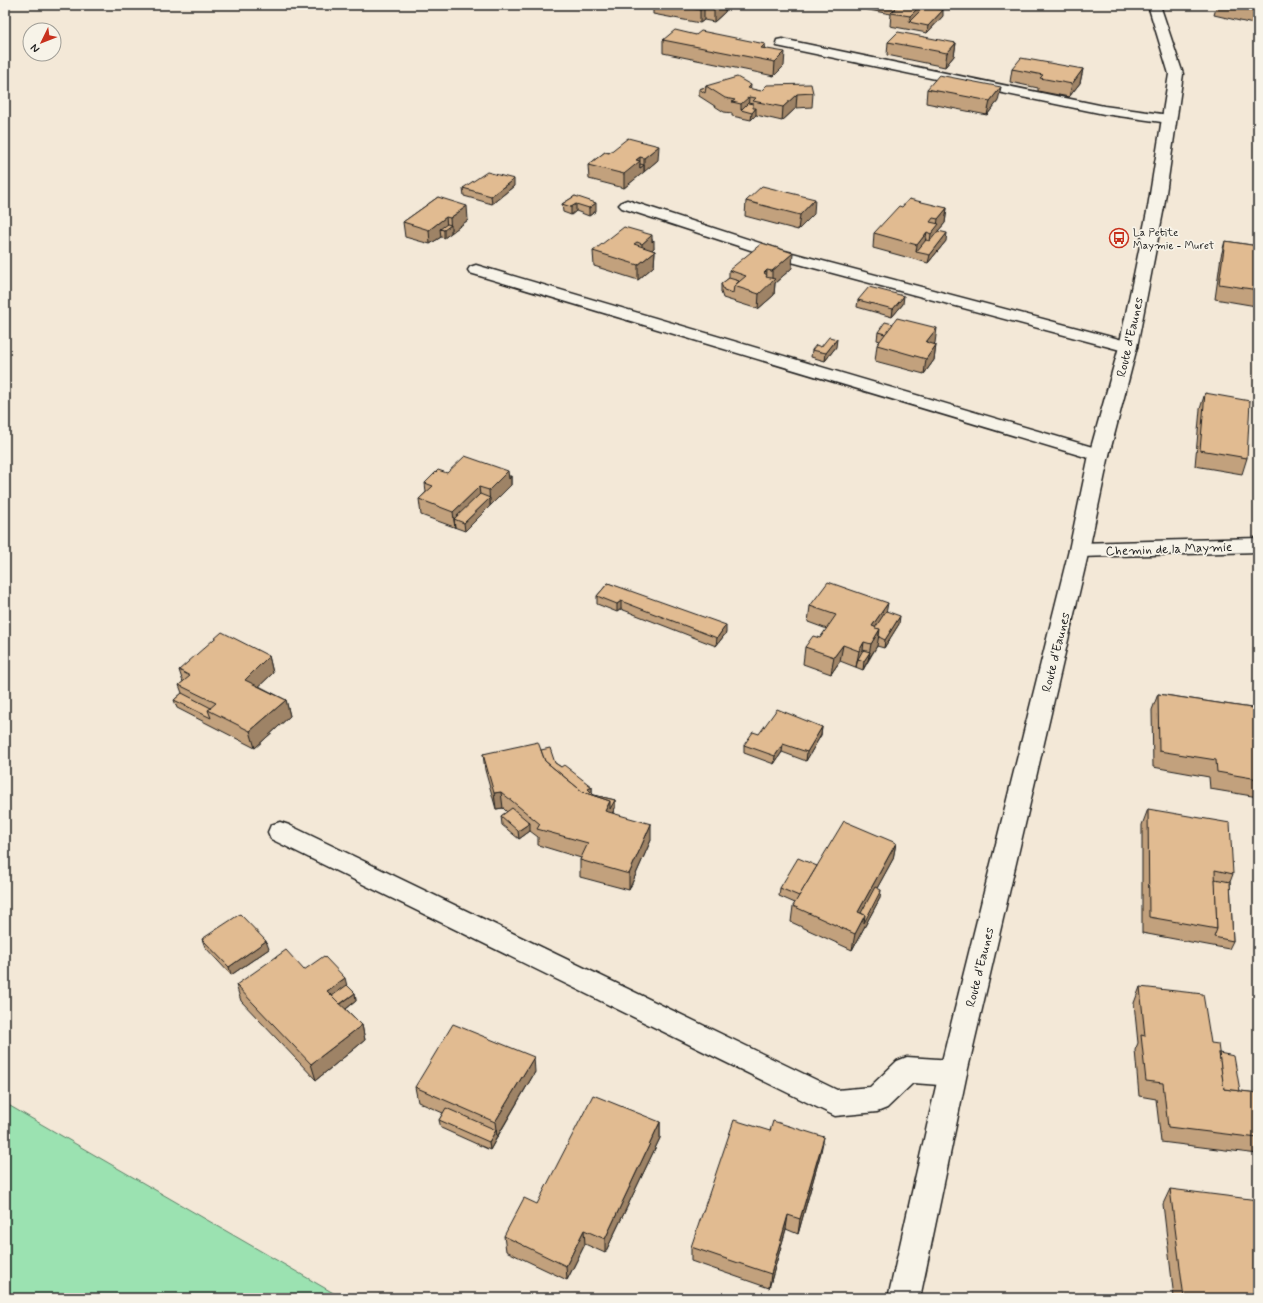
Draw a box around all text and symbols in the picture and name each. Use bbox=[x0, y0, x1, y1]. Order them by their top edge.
north arrow bbox=[22, 22, 62, 62]
text: N bbox=[28, 41, 43, 56]
place label: La Petite Maymie - Muret bbox=[1133, 226, 1214, 253]
bus stop icon: La Petite Maymie - Muret bbox=[1108, 227, 1130, 249]
street label: Route d'Eaunes bbox=[1113, 296, 1148, 379]
street label: Chemin de la Maymie bbox=[1105, 539, 1233, 560]
street label: Route d'Eaunes bbox=[1038, 611, 1075, 694]
street label: Route d'Eaunes bbox=[962, 926, 999, 1009]

